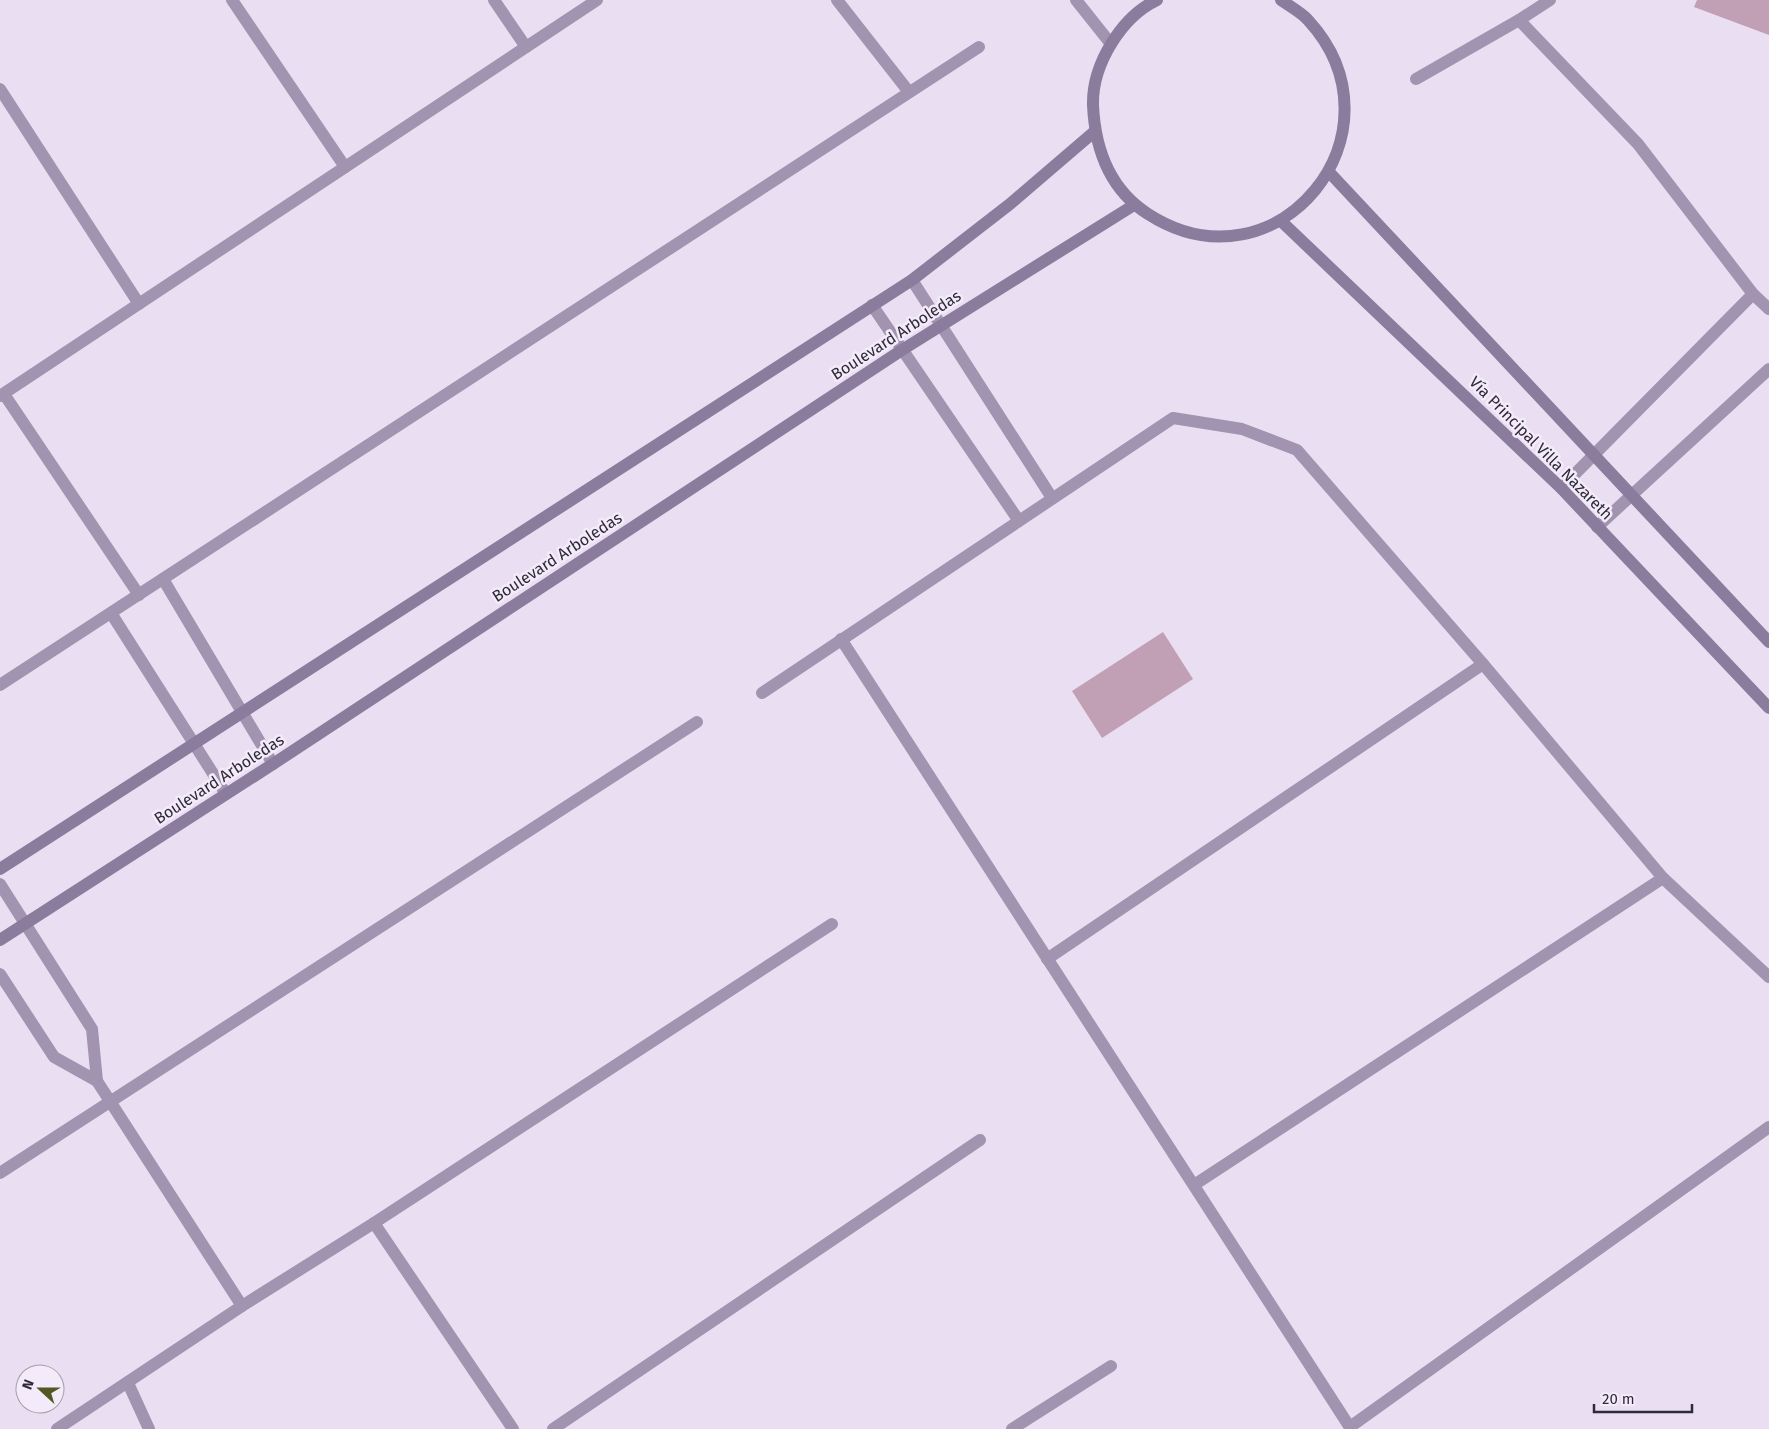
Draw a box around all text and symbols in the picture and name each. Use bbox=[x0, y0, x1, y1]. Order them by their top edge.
street label: Boulevard Arboledas bbox=[828, 286, 964, 384]
street label: Vía Principal Villa Nazareth bbox=[1465, 372, 1617, 524]
street label: Boulevard Arboledas bbox=[489, 508, 625, 606]
street label: Boulevard Arboledas bbox=[151, 730, 287, 828]
north arrow bbox=[15, 1364, 65, 1414]
text: N bbox=[19, 1377, 38, 1392]
scale bar bbox=[1594, 1382, 1692, 1414]
text: 20 m bbox=[1602, 1390, 1635, 1408]

